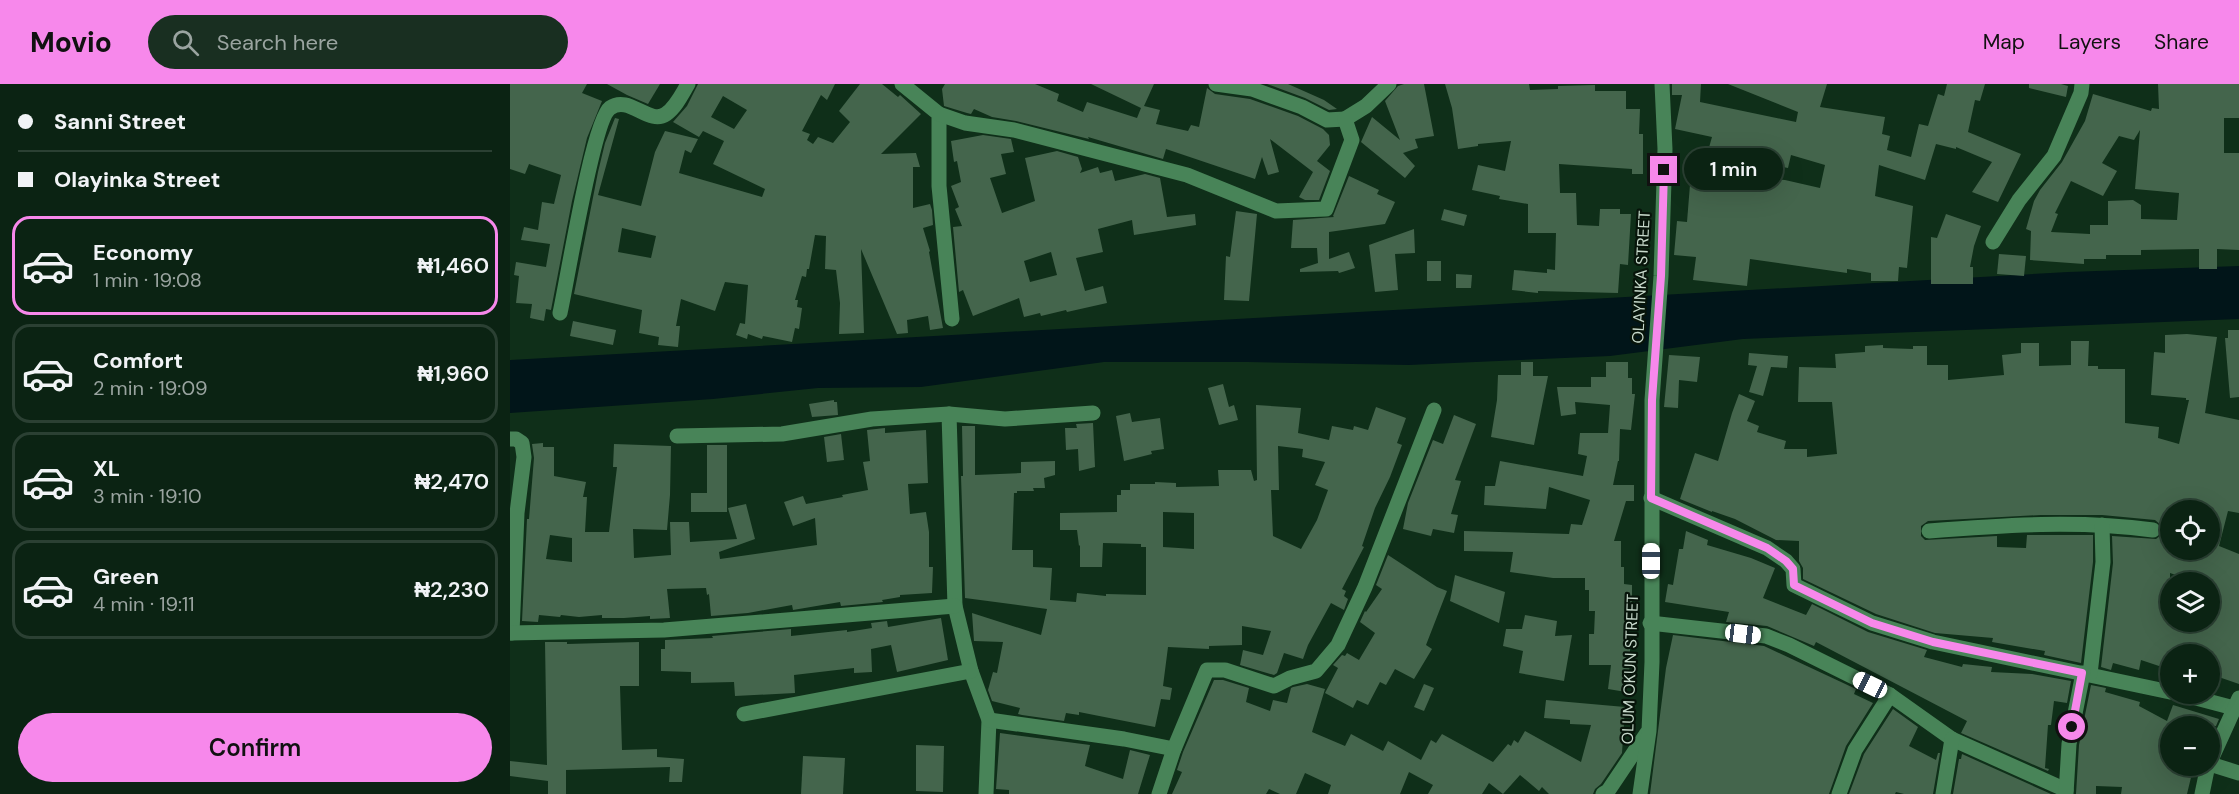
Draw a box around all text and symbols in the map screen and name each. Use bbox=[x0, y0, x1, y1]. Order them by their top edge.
search box bbox=[148, 15, 568, 69]
text: Movio bbox=[30, 24, 112, 61]
icon: search bbox=[169, 26, 202, 59]
text: Search here bbox=[217, 28, 338, 57]
text: Map bbox=[1983, 28, 2025, 56]
text: Layers bbox=[2058, 28, 2121, 56]
text: Share bbox=[2154, 28, 2209, 56]
text: Sanni Street bbox=[54, 107, 186, 136]
callout: 1 min bbox=[1685, 149, 1784, 191]
route end bbox=[1650, 156, 1677, 183]
text: 1 min bbox=[1710, 156, 1757, 182]
text: Olayinka Street bbox=[54, 165, 220, 194]
street label: OLAYINKA STREET bbox=[1627, 210, 1655, 344]
text: Economy bbox=[93, 238, 193, 267]
icon: car bbox=[21, 239, 75, 293]
text: ₦1,460 bbox=[417, 251, 489, 280]
text: 1 min · 19:08 bbox=[93, 267, 202, 293]
text: Comfort bbox=[93, 346, 183, 375]
icon: car bbox=[21, 347, 75, 401]
text: ₦1,960 bbox=[417, 359, 489, 388]
text: 2 min · 19:09 bbox=[93, 375, 208, 401]
text: XL bbox=[93, 454, 120, 483]
icon: car bbox=[21, 455, 75, 509]
text: ₦2,470 bbox=[414, 467, 489, 496]
text: 3 min · 19:10 bbox=[93, 483, 202, 509]
map controls bbox=[2160, 500, 2220, 776]
button: locate bbox=[2160, 500, 2220, 560]
car bbox=[1642, 543, 1660, 579]
text: Green bbox=[93, 562, 159, 591]
icon: car bbox=[21, 563, 75, 617]
button: layers bbox=[2160, 572, 2220, 632]
text: ₦2,230 bbox=[414, 575, 489, 604]
text: 4 min · 19:11 bbox=[93, 591, 194, 617]
street label: OLUM OKUN STREET bbox=[1617, 593, 1643, 745]
car bbox=[1724, 623, 1762, 645]
button: + bbox=[2160, 644, 2220, 704]
car bbox=[1850, 669, 1890, 701]
button: Confirm bbox=[18, 713, 492, 782]
route start bbox=[2058, 713, 2085, 740]
button: − bbox=[2160, 716, 2220, 776]

